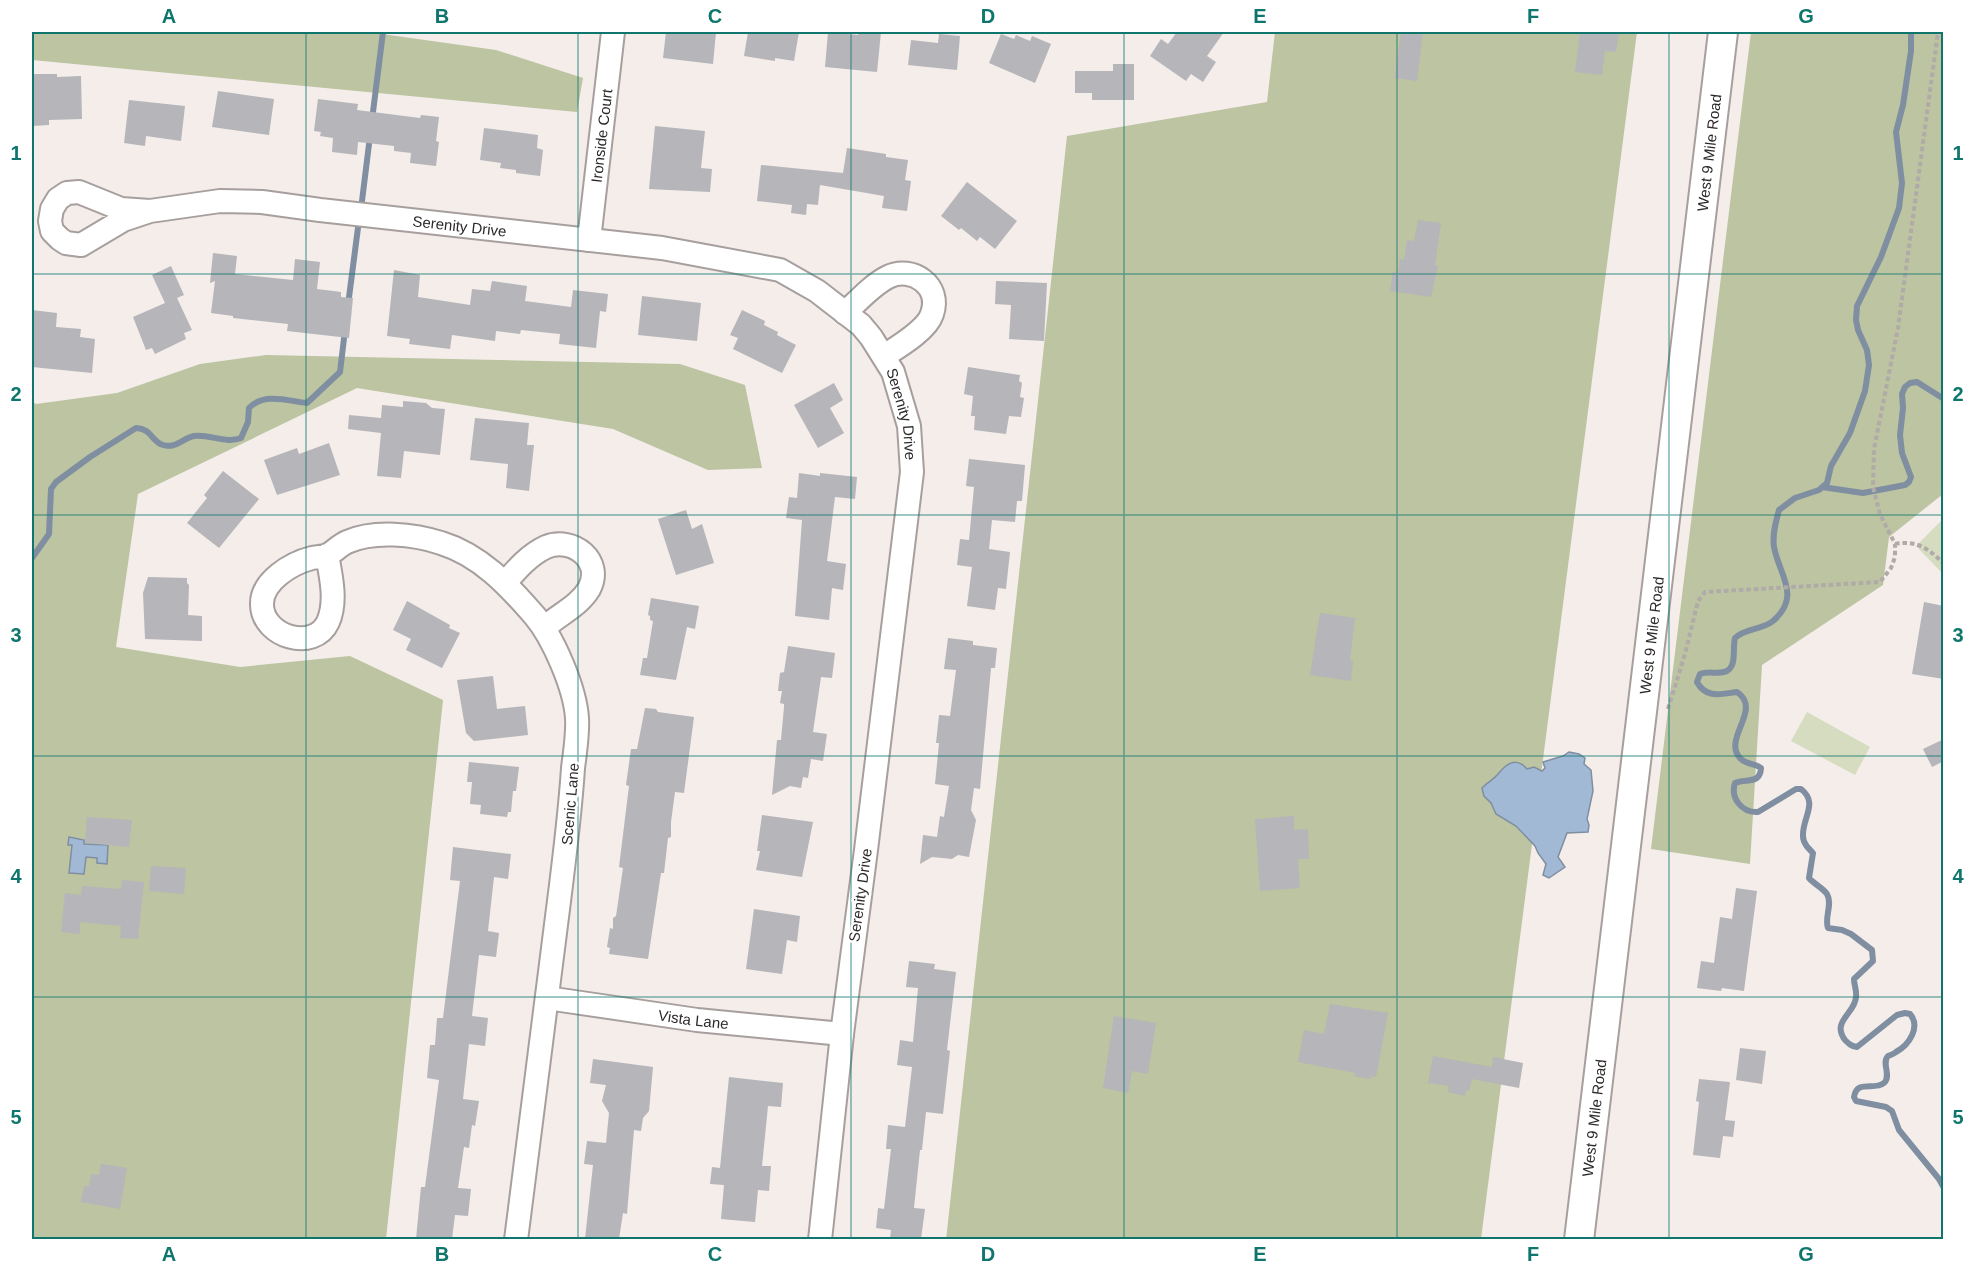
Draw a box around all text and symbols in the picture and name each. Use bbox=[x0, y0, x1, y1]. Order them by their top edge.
text: A bbox=[162, 5, 176, 27]
text: B bbox=[435, 5, 449, 27]
text: C bbox=[708, 5, 722, 27]
text: D bbox=[981, 5, 995, 27]
text: E bbox=[1253, 5, 1267, 27]
text: F bbox=[1527, 5, 1539, 27]
text: G bbox=[1798, 5, 1814, 27]
street label: Ironside Court bbox=[587, 87, 615, 183]
street label: West 9 Mile Road bbox=[1693, 93, 1724, 212]
text: 1 bbox=[10, 142, 22, 164]
text: 1 bbox=[1952, 142, 1964, 164]
street label: Serenity Drive bbox=[412, 212, 507, 239]
street label: Serenity Drive bbox=[884, 366, 920, 461]
text: 2 bbox=[10, 383, 22, 405]
text: 2 bbox=[1952, 383, 1964, 405]
street label: West 9 Mile Road bbox=[1636, 576, 1667, 695]
text: 3 bbox=[10, 624, 22, 646]
text: 3 bbox=[1952, 624, 1964, 646]
street label: Scenic Lane bbox=[558, 762, 582, 846]
street label: Serenity Drive bbox=[845, 847, 875, 943]
text: 4 bbox=[10, 865, 22, 887]
text: 4 bbox=[1952, 865, 1964, 887]
street label: Vista Lane bbox=[657, 1006, 729, 1032]
street label: West 9 Mile Road bbox=[1578, 1058, 1609, 1178]
text: 5 bbox=[10, 1106, 22, 1128]
text: 5 bbox=[1952, 1106, 1964, 1128]
text: A bbox=[162, 1243, 176, 1265]
text: B bbox=[435, 1243, 449, 1265]
text: C bbox=[708, 1243, 722, 1265]
text: D bbox=[981, 1243, 995, 1265]
text: E bbox=[1253, 1243, 1267, 1265]
text: F bbox=[1527, 1243, 1539, 1265]
text: G bbox=[1798, 1243, 1814, 1265]

